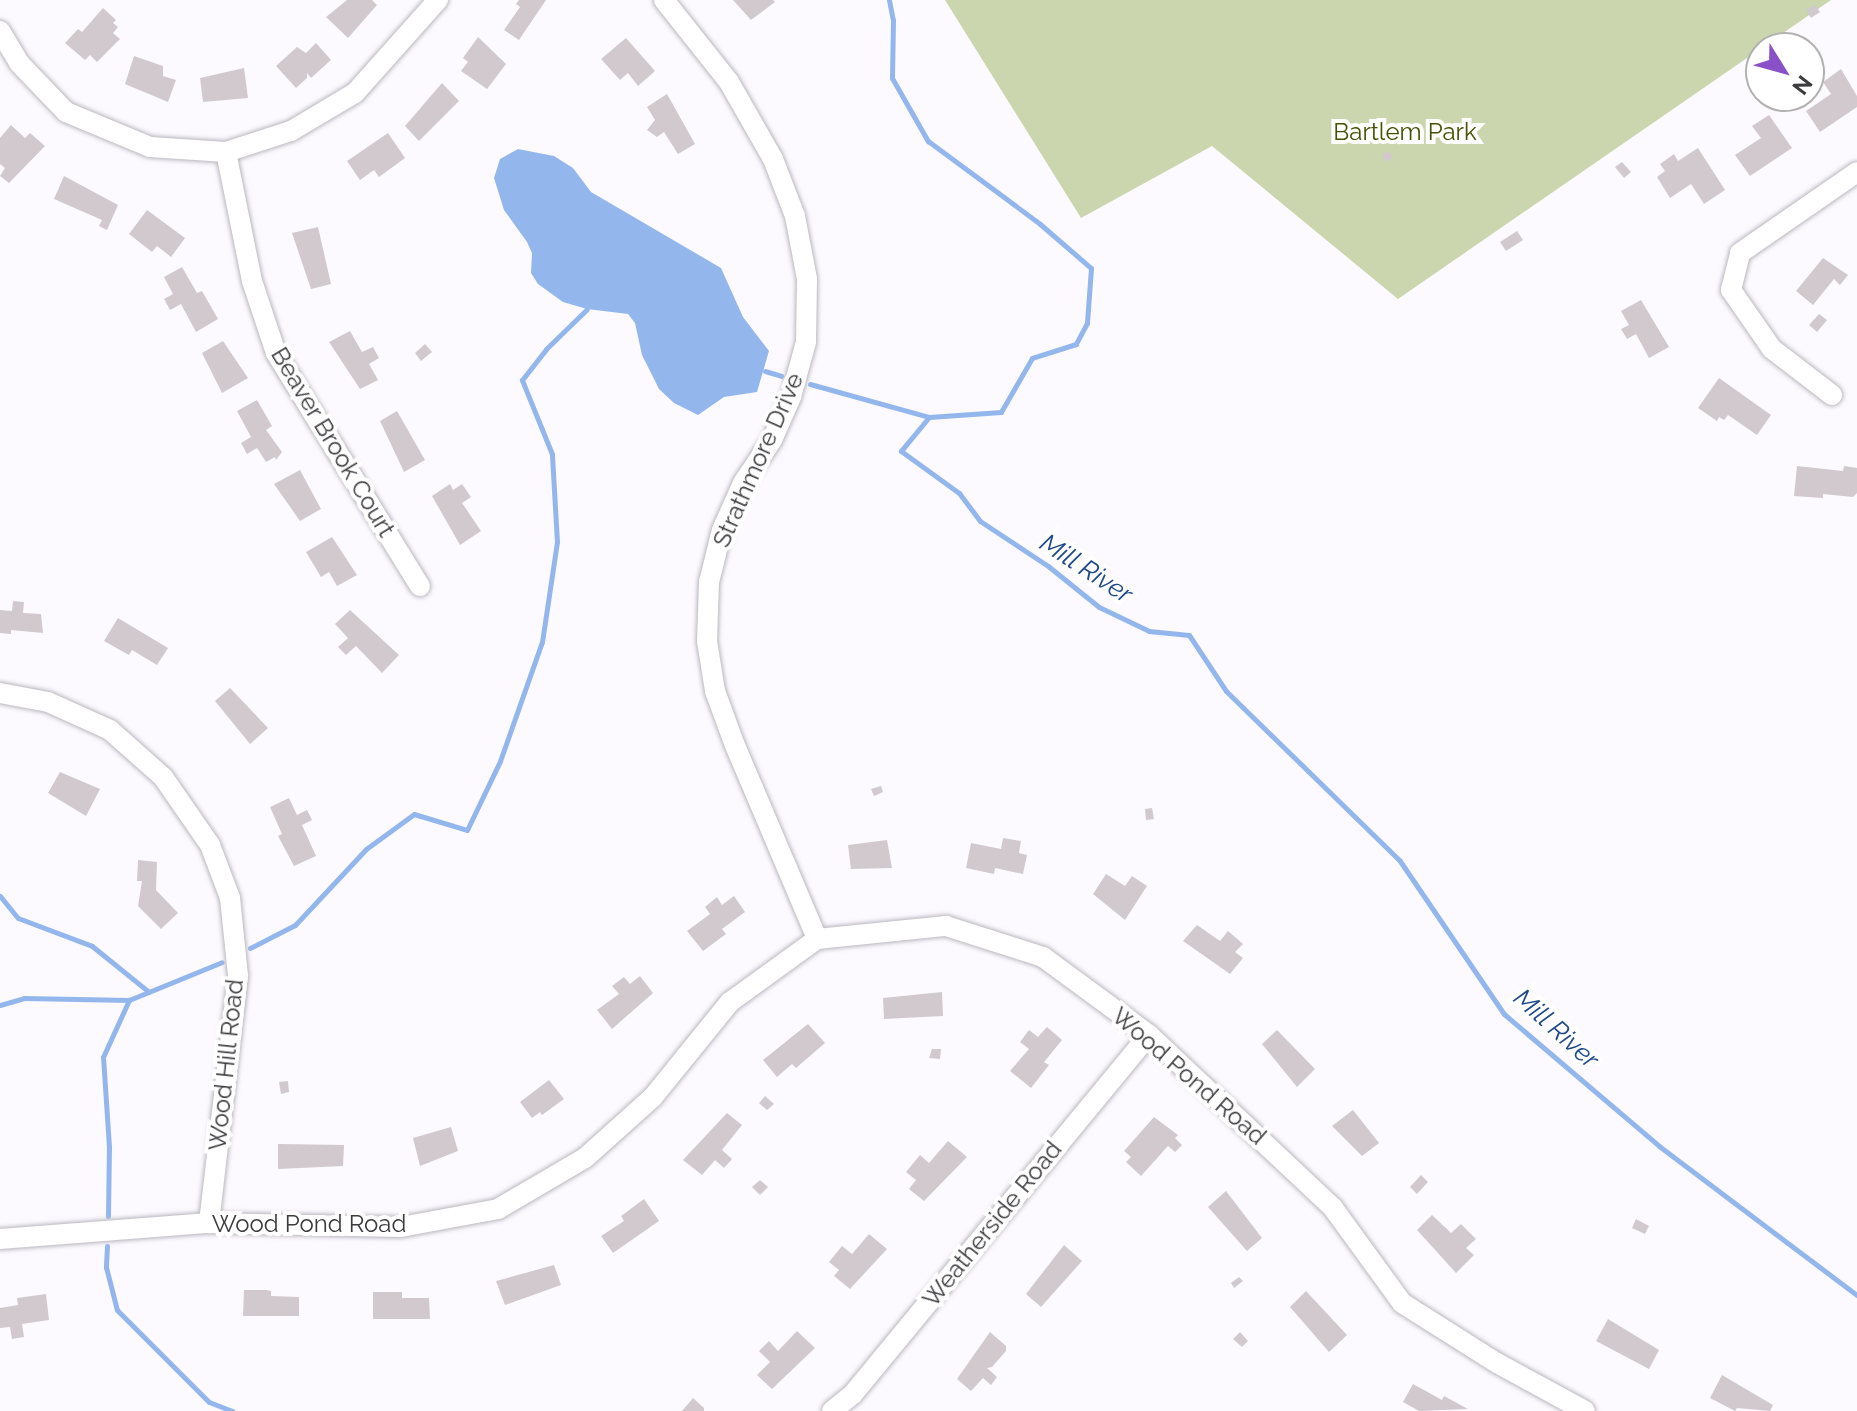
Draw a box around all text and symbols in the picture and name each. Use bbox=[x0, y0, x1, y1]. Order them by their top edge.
north arrow bbox=[1745, 32, 1825, 112]
text: N bbox=[1787, 71, 1818, 100]
park label: Bartlem Park bbox=[1333, 118, 1477, 146]
street label: Beaver Brook Court bbox=[265, 342, 401, 542]
street label: Strathmore Drive bbox=[707, 368, 809, 552]
water label: Mill River bbox=[1034, 527, 1138, 611]
street label: Wood Hill Road bbox=[203, 978, 249, 1152]
water label: Mill River bbox=[1507, 982, 1605, 1076]
street label: Wood Pond Road bbox=[1106, 1001, 1272, 1151]
street label: Weatherside Road bbox=[916, 1135, 1068, 1313]
street label: Wood Pond Road bbox=[212, 1210, 406, 1238]

